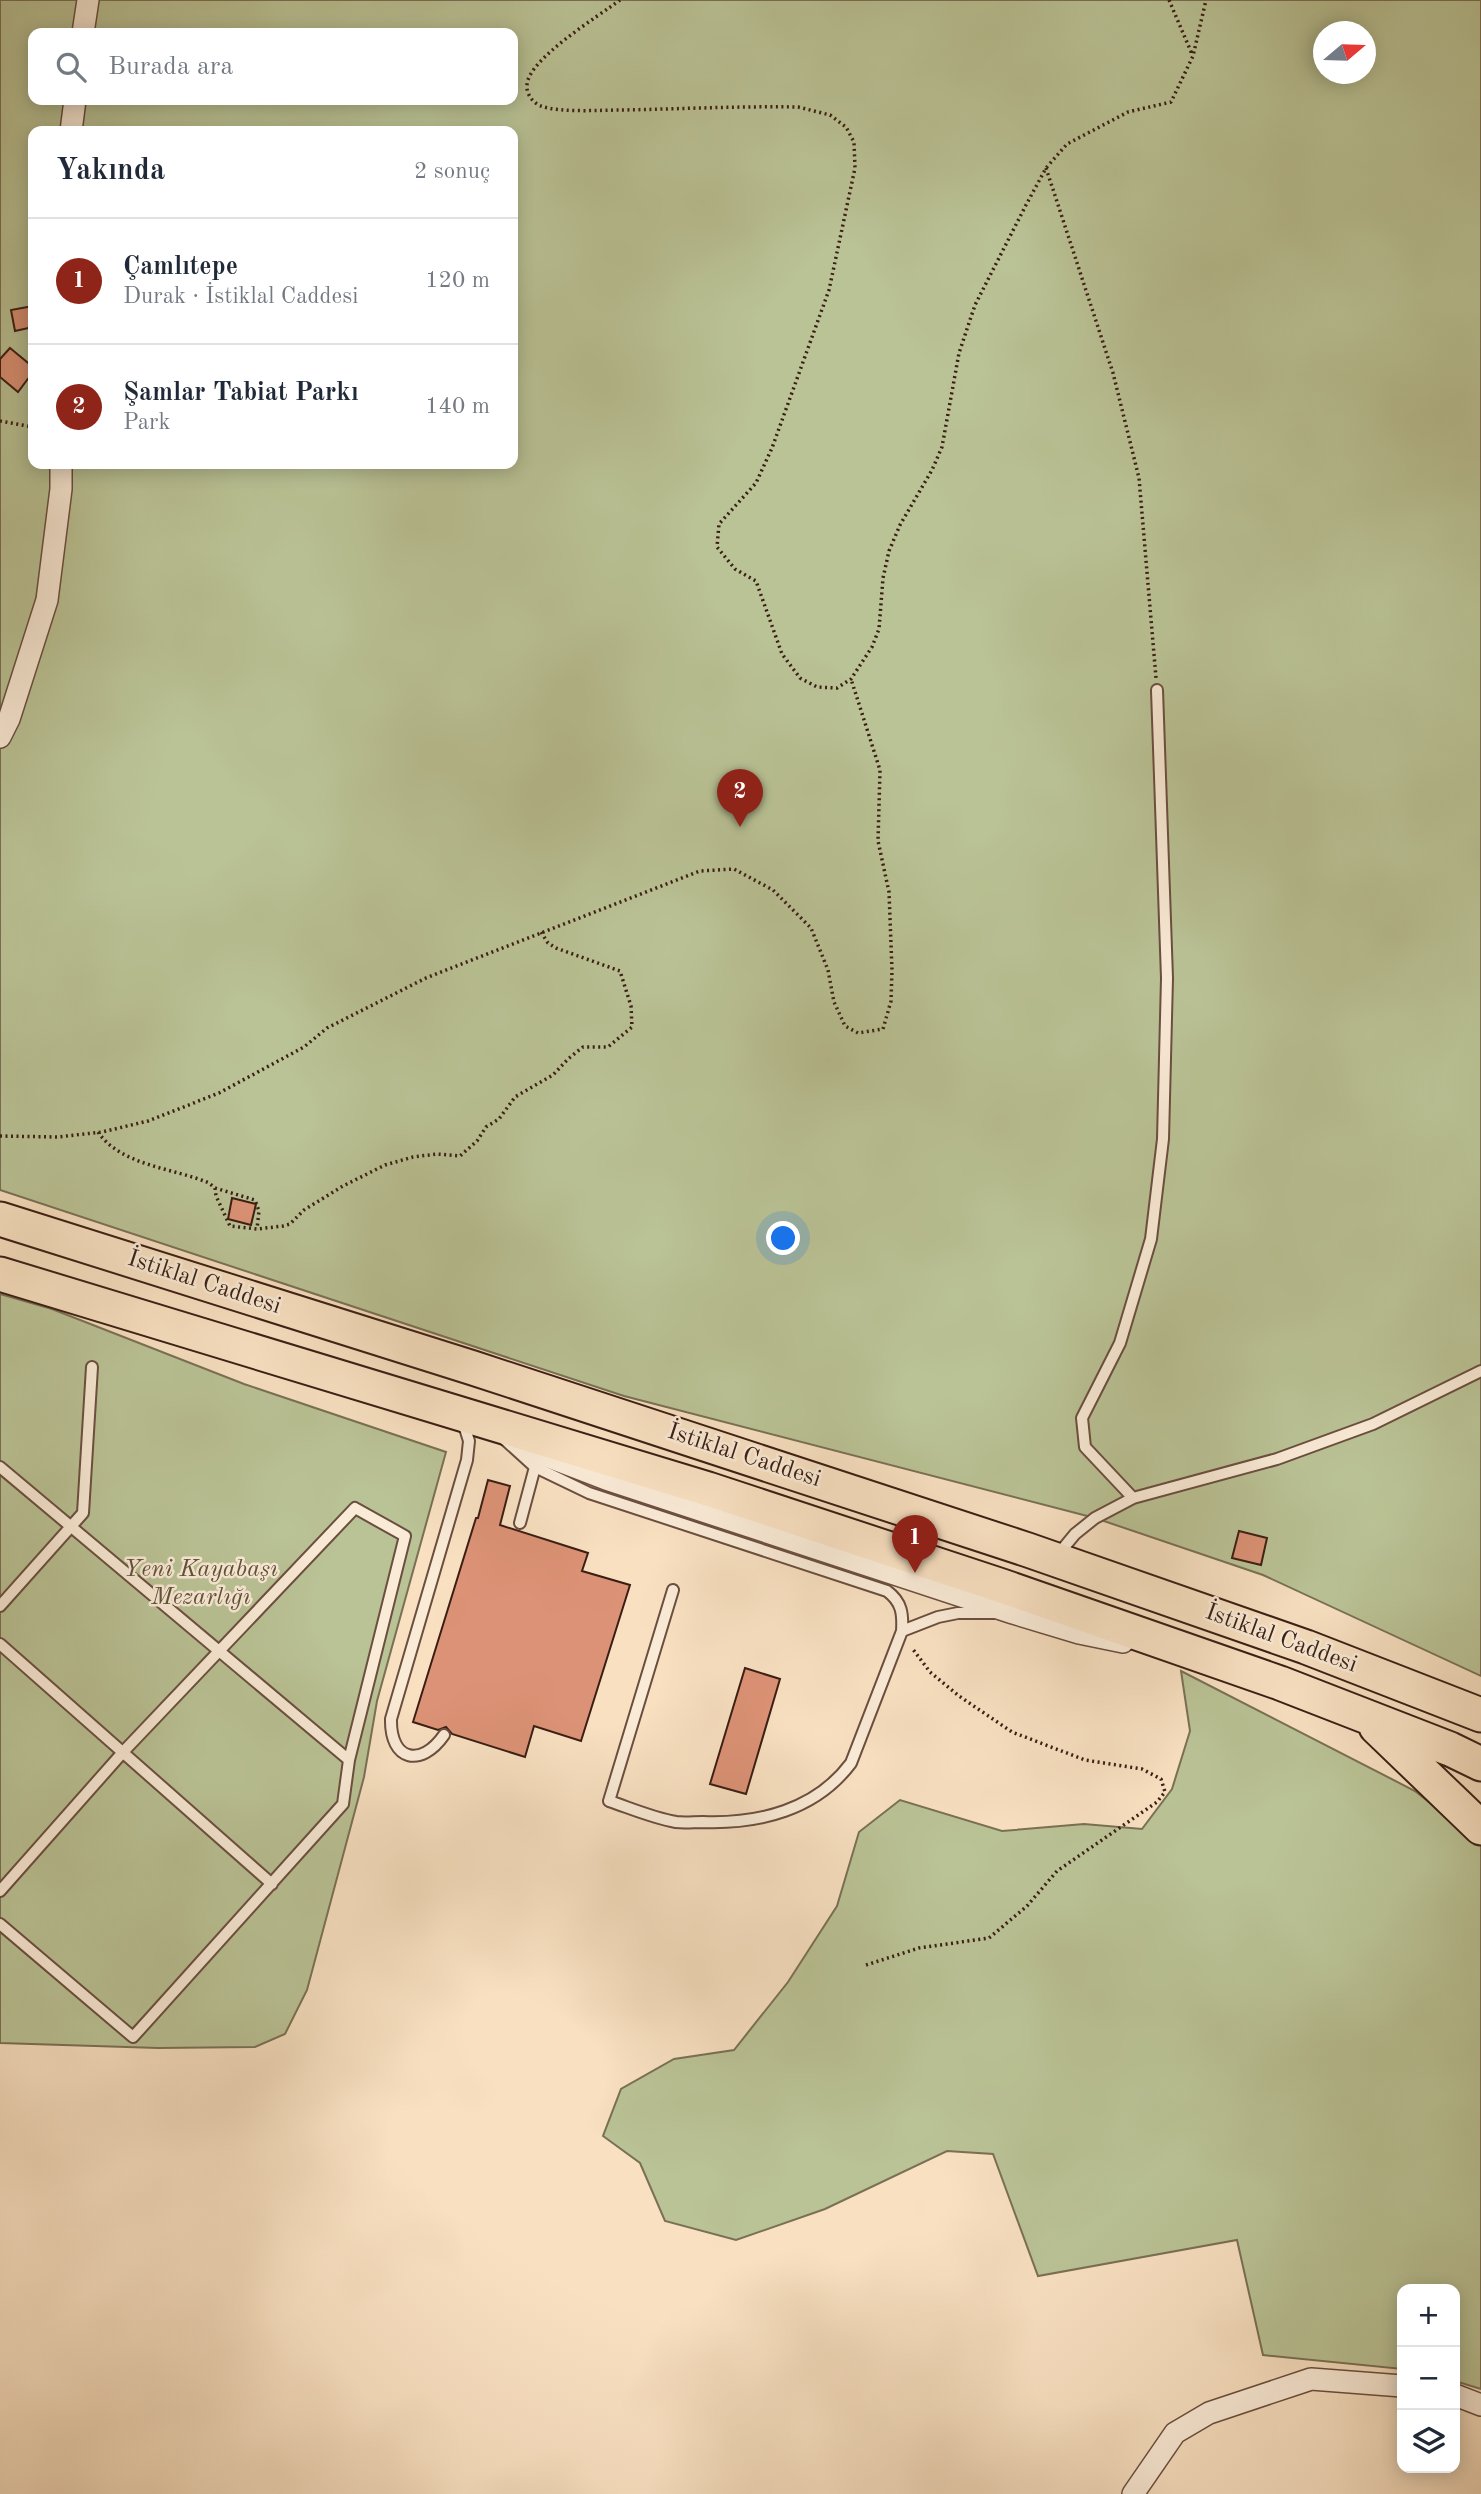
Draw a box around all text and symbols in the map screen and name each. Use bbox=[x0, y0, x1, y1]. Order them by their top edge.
north arrow bbox=[1313, 21, 1376, 84]
search box bbox=[28, 28, 518, 105]
icon: search bbox=[52, 48, 90, 86]
text: Burada ara bbox=[108, 54, 233, 80]
text: Yakında bbox=[56, 156, 165, 186]
text: 2 sonuç bbox=[414, 160, 490, 183]
text: Çamlıtepe bbox=[123, 254, 238, 280]
text: 1 bbox=[72, 269, 86, 292]
text: 120 m bbox=[425, 269, 490, 292]
text: Durak · İstiklal Caddesi bbox=[123, 285, 358, 308]
text: Şamlar Tabiat Parkı bbox=[123, 380, 359, 406]
text: 2 bbox=[72, 395, 86, 418]
text: 140 m bbox=[425, 395, 490, 418]
text: Park bbox=[123, 411, 170, 434]
pin: 2 bbox=[717, 769, 763, 827]
your location bbox=[766, 1221, 800, 1255]
street label: İstiklal Caddesi bbox=[124, 1244, 285, 1319]
street label: İstiklal Caddesi bbox=[664, 1417, 825, 1492]
pin: 1 bbox=[892, 1515, 938, 1573]
park label: Yeni Kayabaşı Mezarlığı bbox=[124, 1558, 278, 1610]
street label: İstiklal Caddesi bbox=[1202, 1598, 1361, 1678]
map controls bbox=[1397, 2284, 1460, 2473]
button: + bbox=[1397, 2284, 1460, 2347]
button: − bbox=[1397, 2347, 1460, 2410]
button: layers bbox=[1397, 2410, 1460, 2473]

